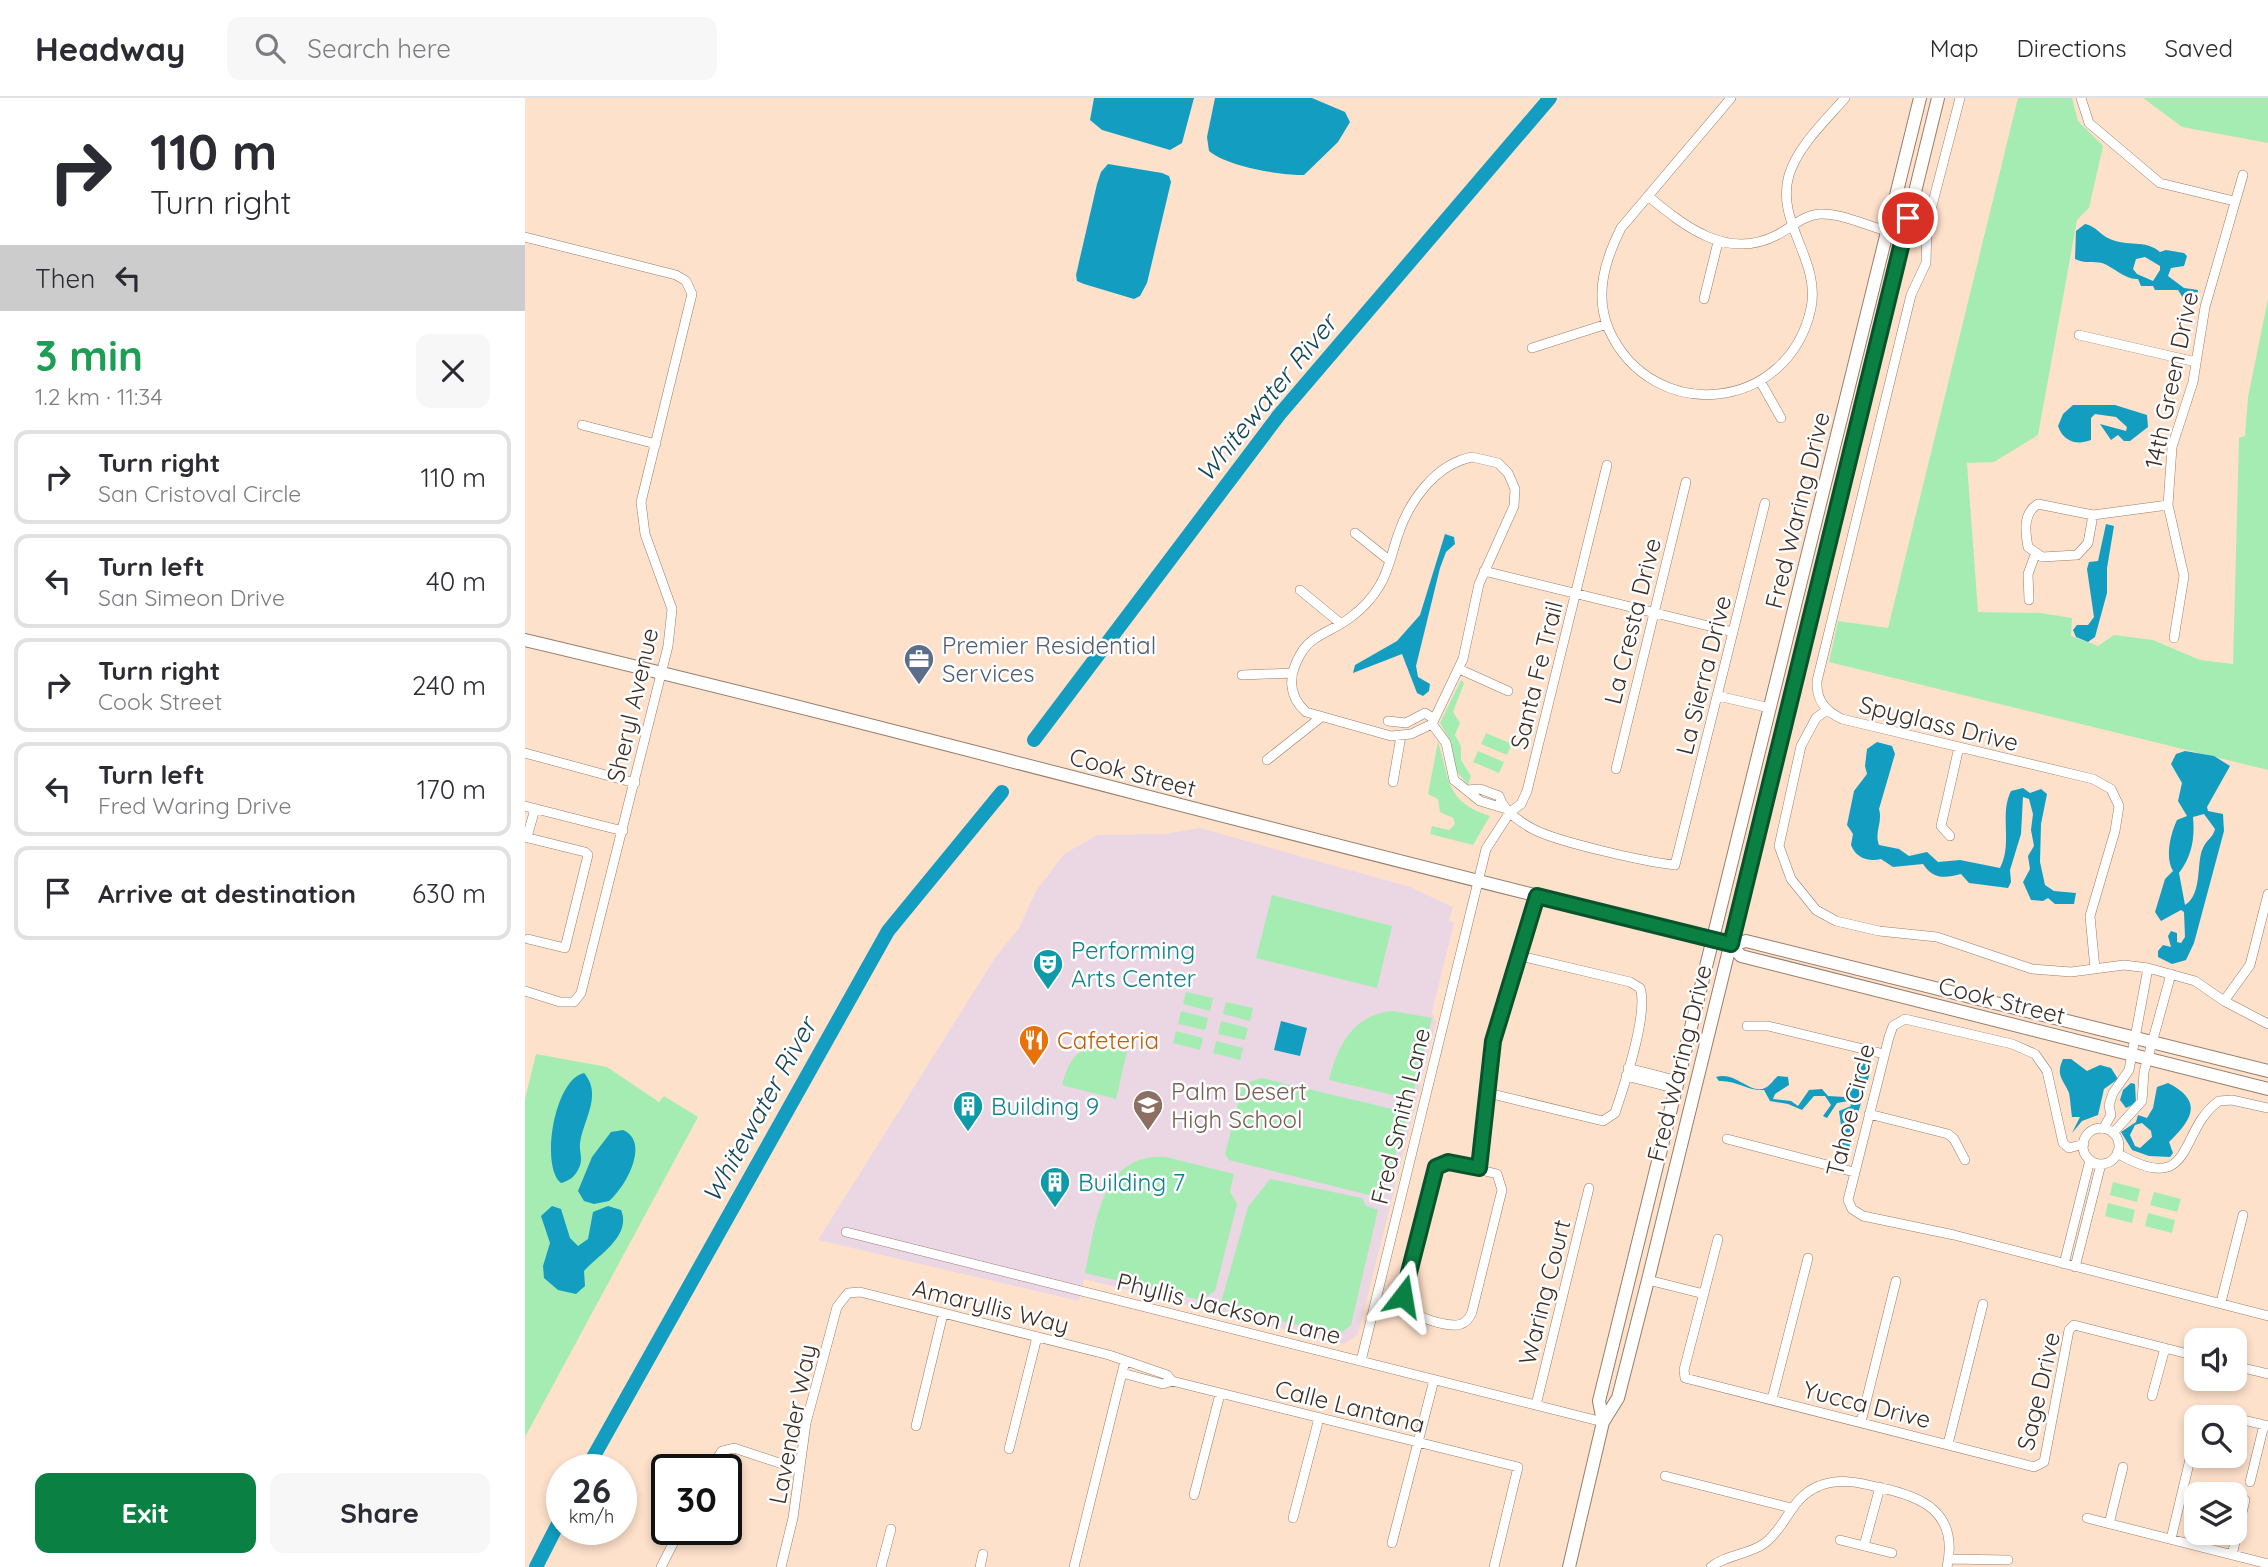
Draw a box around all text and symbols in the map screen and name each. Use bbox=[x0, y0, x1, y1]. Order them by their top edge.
search box bbox=[227, 17, 717, 80]
text: Headway bbox=[35, 28, 185, 69]
icon: search bbox=[251, 29, 289, 67]
text: Search here bbox=[307, 32, 451, 65]
text: Map bbox=[1930, 33, 1979, 63]
text: Directions bbox=[2017, 33, 2127, 63]
text: Saved bbox=[2165, 33, 2233, 63]
text: 110 m bbox=[150, 121, 277, 182]
icon: right bbox=[35, 126, 126, 217]
text: Turn right bbox=[150, 182, 291, 222]
pin bbox=[1878, 188, 1938, 248]
icon: arrive bbox=[1889, 199, 1927, 237]
icon: left bbox=[109, 259, 147, 297]
text: Then bbox=[35, 262, 95, 295]
street label: 14th Green Drive bbox=[2138, 289, 2204, 471]
water label: Whitewater River bbox=[1188, 305, 1346, 488]
text: 3 min bbox=[35, 329, 143, 382]
button: close bbox=[416, 334, 490, 408]
text: 1.2 km · 11:34 bbox=[35, 382, 163, 411]
street label: Fred Waring Drive bbox=[1758, 408, 1836, 612]
text: Turn right bbox=[98, 446, 220, 479]
icon: right bbox=[39, 458, 77, 496]
text: 110 m bbox=[420, 461, 486, 494]
text: San Cristoval Circle bbox=[98, 479, 301, 508]
street label: La Cresta Drive bbox=[1597, 535, 1667, 707]
text: Turn left bbox=[98, 550, 205, 583]
icon: left bbox=[39, 562, 77, 600]
text: 40 m bbox=[426, 565, 486, 598]
text: San Simeon Drive bbox=[98, 583, 285, 612]
street label: La Sierra Drive bbox=[1669, 592, 1737, 758]
street label: Santa Fe Trail bbox=[1503, 598, 1569, 752]
street label: Sheryl Avenue bbox=[600, 625, 664, 785]
place label: Premier Residential Services bbox=[942, 630, 1156, 688]
office icon: Premier Residential Services bbox=[902, 642, 936, 686]
text: Turn right bbox=[98, 654, 220, 687]
icon: right bbox=[39, 666, 77, 704]
text: 240 m bbox=[412, 669, 486, 702]
text: Cook Street bbox=[98, 687, 222, 716]
street label: Spyglass Drive bbox=[1856, 689, 2022, 757]
street label: Cook Street bbox=[1066, 741, 1200, 803]
text: Turn left bbox=[98, 758, 205, 791]
icon: left bbox=[39, 770, 77, 808]
text: 170 m bbox=[417, 773, 486, 806]
text: Fred Waring Drive bbox=[98, 791, 291, 820]
icon: arrive bbox=[39, 874, 77, 912]
text: Arrive at destination bbox=[98, 877, 356, 910]
text: 630 m bbox=[412, 877, 486, 910]
place label: Performing Arts Center bbox=[1071, 935, 1196, 993]
theatre icon: Performing Arts Center bbox=[1031, 947, 1065, 991]
street label: Fred Waring Drive bbox=[1640, 961, 1718, 1165]
street label: Cook Street bbox=[1935, 970, 2069, 1030]
water label: Whitewater River bbox=[695, 1009, 825, 1208]
restaurant icon: Cafeteria bbox=[1017, 1023, 1051, 1067]
place label: Cafeteria bbox=[1057, 1025, 1159, 1055]
street label: Fred Smith Lane bbox=[1364, 1025, 1436, 1207]
street label: Tahoe Circle bbox=[1819, 1041, 1881, 1179]
place label: Palm Desert High School bbox=[1171, 1076, 1307, 1134]
school or university icon: Palm Desert High School bbox=[1131, 1088, 1165, 1132]
building icon: Building 9 bbox=[951, 1089, 985, 1133]
place label: Building 9 bbox=[991, 1091, 1099, 1121]
building icon: Building 7 bbox=[1038, 1165, 1072, 1209]
place label: Building 7 bbox=[1078, 1167, 1185, 1197]
street label: Waring Court bbox=[1511, 1216, 1577, 1368]
position arrow bbox=[1366, 1259, 1440, 1333]
street label: Phyllis Jackson Lane bbox=[1114, 1266, 1344, 1350]
street label: Amaryllis Way bbox=[910, 1272, 1072, 1340]
map controls bbox=[2184, 1328, 2247, 1545]
button: sound bbox=[2184, 1328, 2247, 1391]
street label: Sage Drive bbox=[2010, 1329, 2066, 1453]
street label: Lavender Way bbox=[762, 1342, 822, 1506]
street label: Calle Lantana bbox=[1272, 1373, 1428, 1439]
street label: Yucca Drive bbox=[1800, 1374, 1934, 1434]
button: search bbox=[2184, 1405, 2247, 1468]
speed limit sign: 30 bbox=[651, 1454, 742, 1545]
text: 26 bbox=[572, 1468, 611, 1512]
button: Exit bbox=[35, 1473, 256, 1553]
button: Share bbox=[270, 1473, 490, 1553]
button: layers bbox=[2184, 1482, 2247, 1545]
text: km/h bbox=[569, 1505, 614, 1528]

